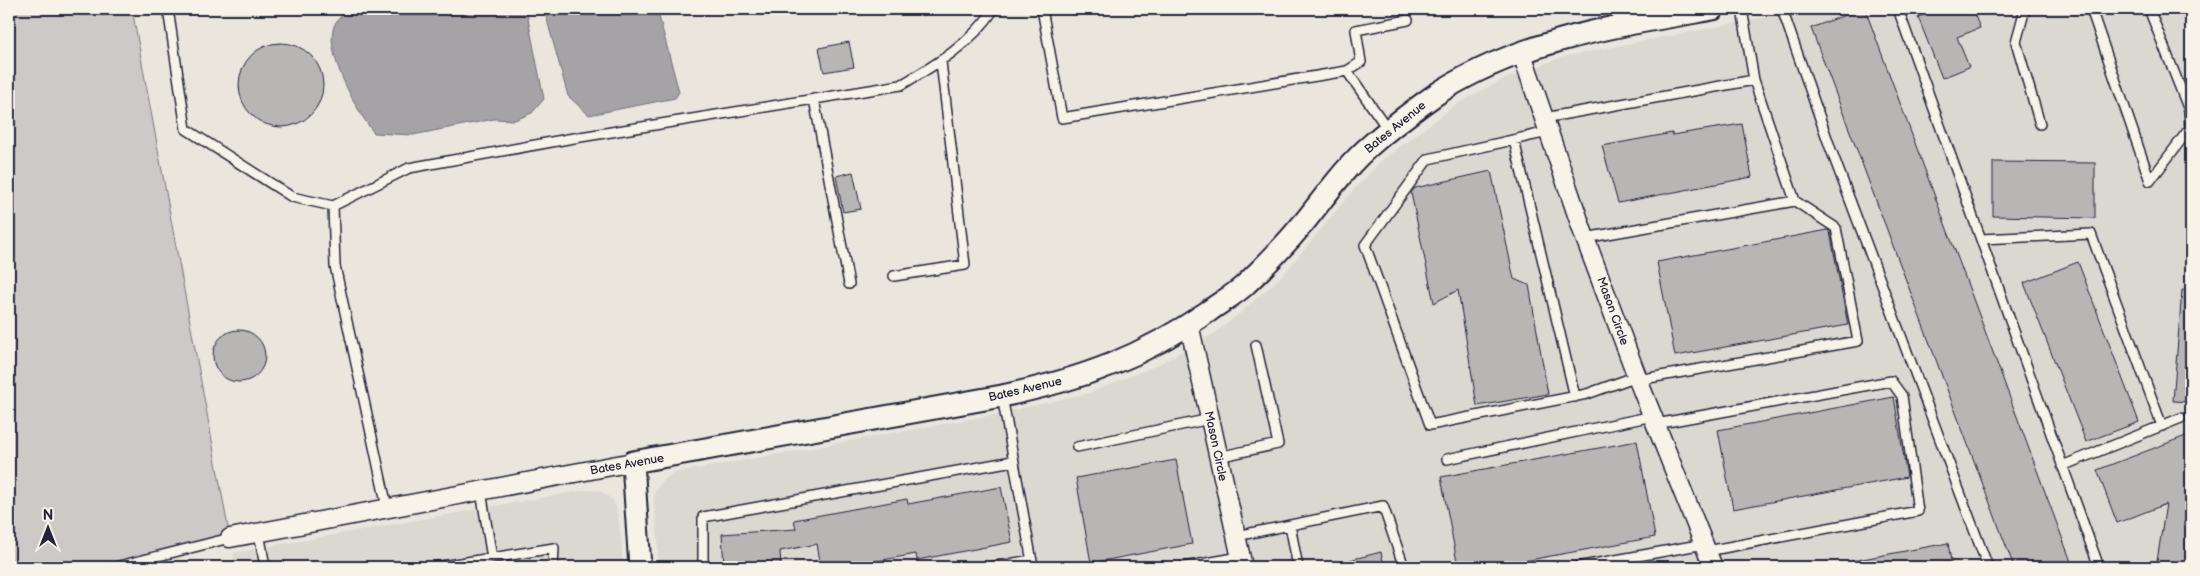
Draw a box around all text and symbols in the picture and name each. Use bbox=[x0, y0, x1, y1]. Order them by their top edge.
street label: Bates Avenue bbox=[1361, 98, 1429, 157]
street label: Mason Circle bbox=[1593, 275, 1632, 347]
street label: Bates Avenue bbox=[987, 374, 1063, 405]
street label: Mason Circle bbox=[1201, 410, 1230, 483]
street label: Bates Avenue bbox=[589, 451, 665, 478]
north arrow bbox=[22, 504, 72, 554]
text: N bbox=[43, 507, 53, 524]

